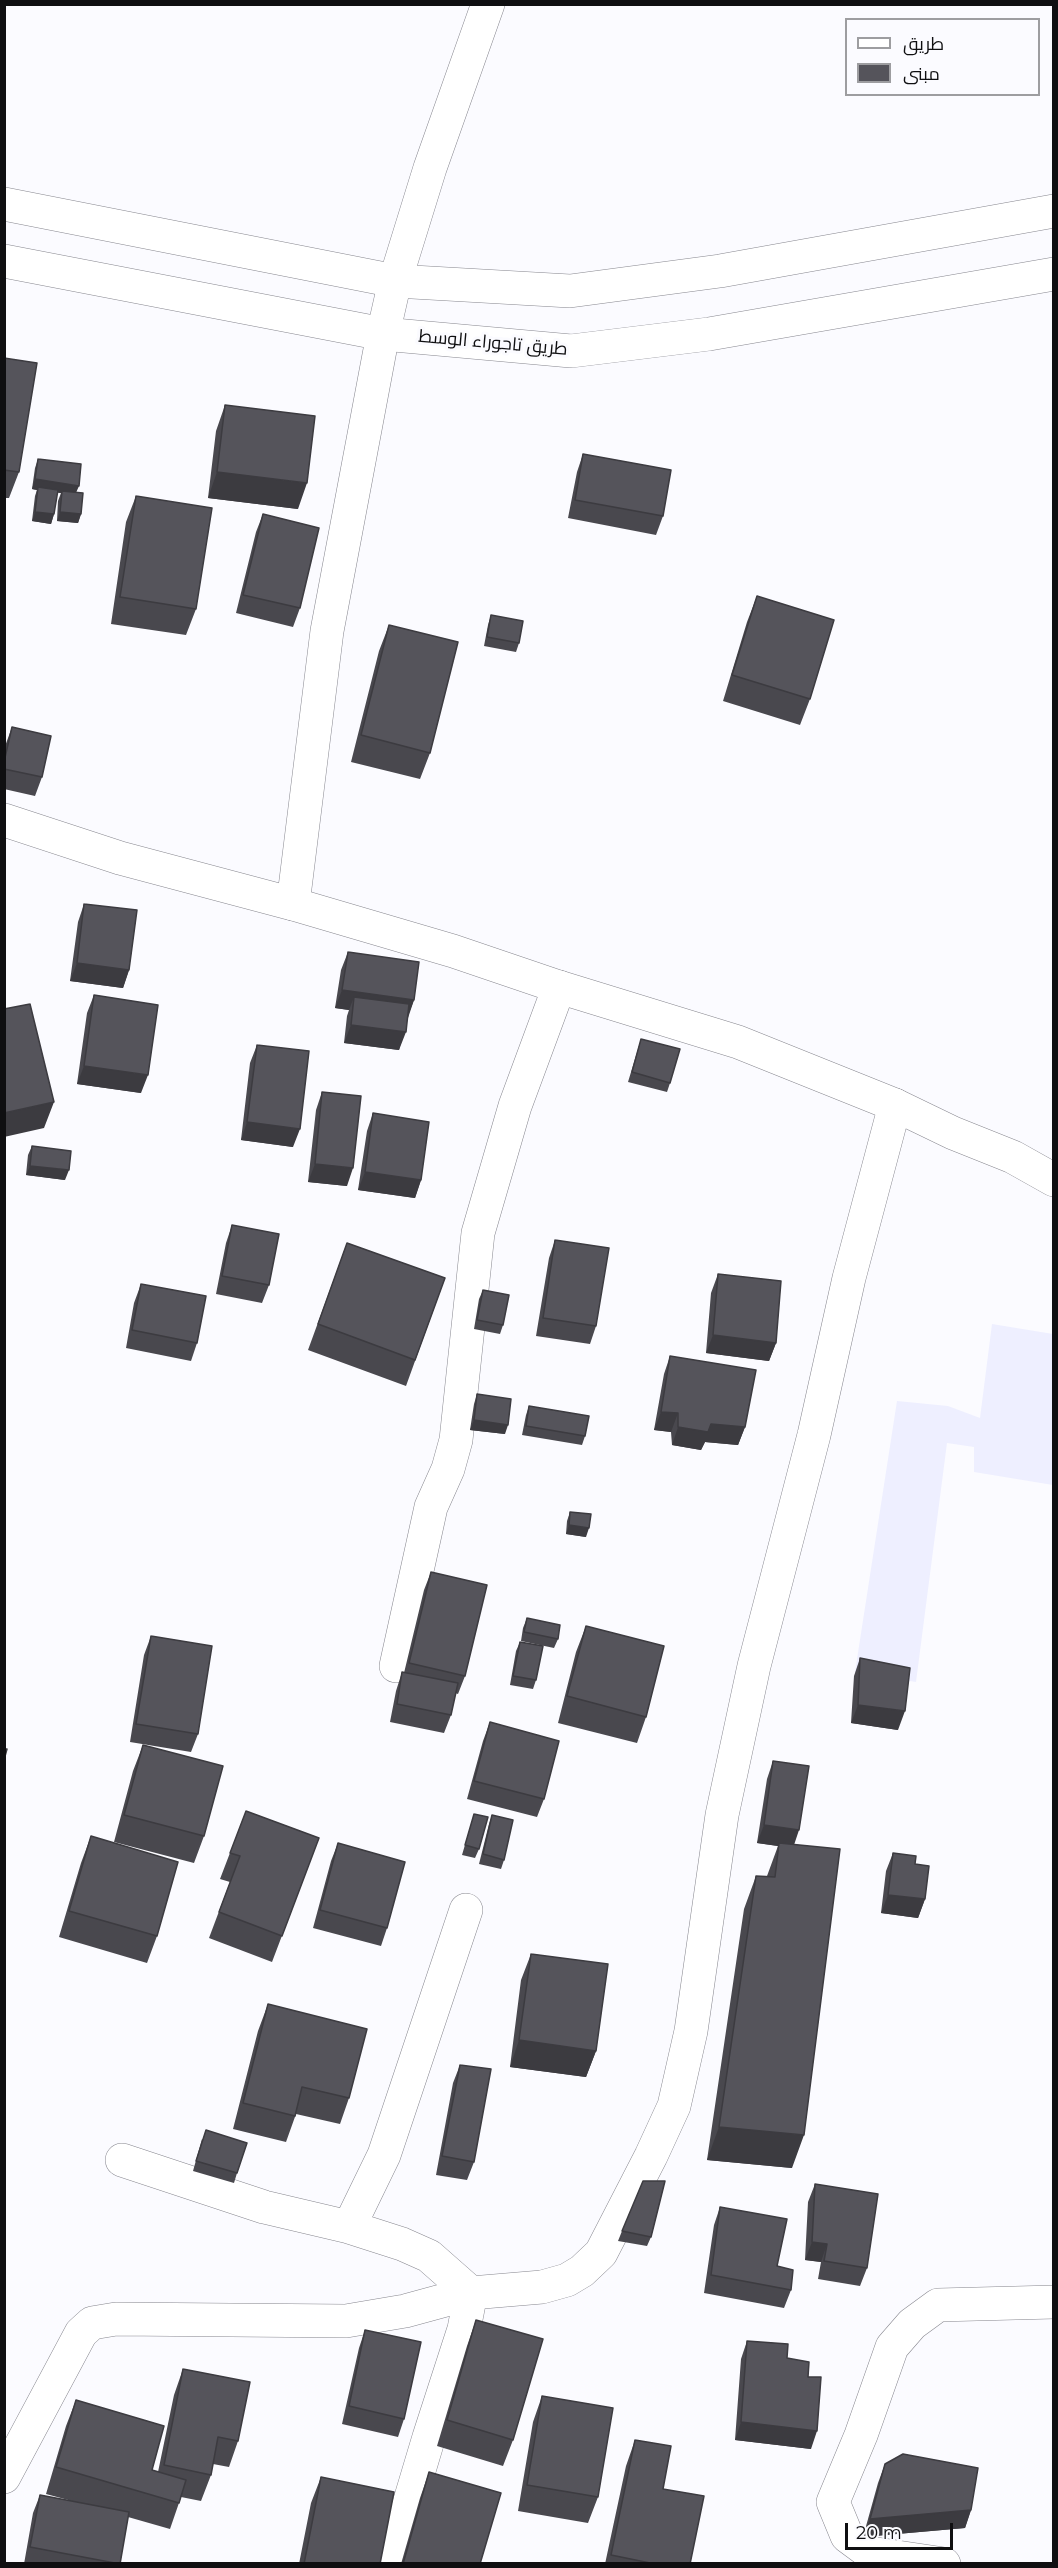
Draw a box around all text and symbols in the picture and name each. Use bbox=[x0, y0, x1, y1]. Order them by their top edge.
legend bbox=[845, 18, 1040, 96]
text: طريق bbox=[903, 33, 944, 55]
text: مبنى bbox=[903, 63, 940, 85]
street label: طريق تاجوراء الوسط bbox=[417, 326, 569, 360]
scale bar bbox=[848, 2511, 956, 2549]
text: 20 m bbox=[856, 2522, 902, 2544]

